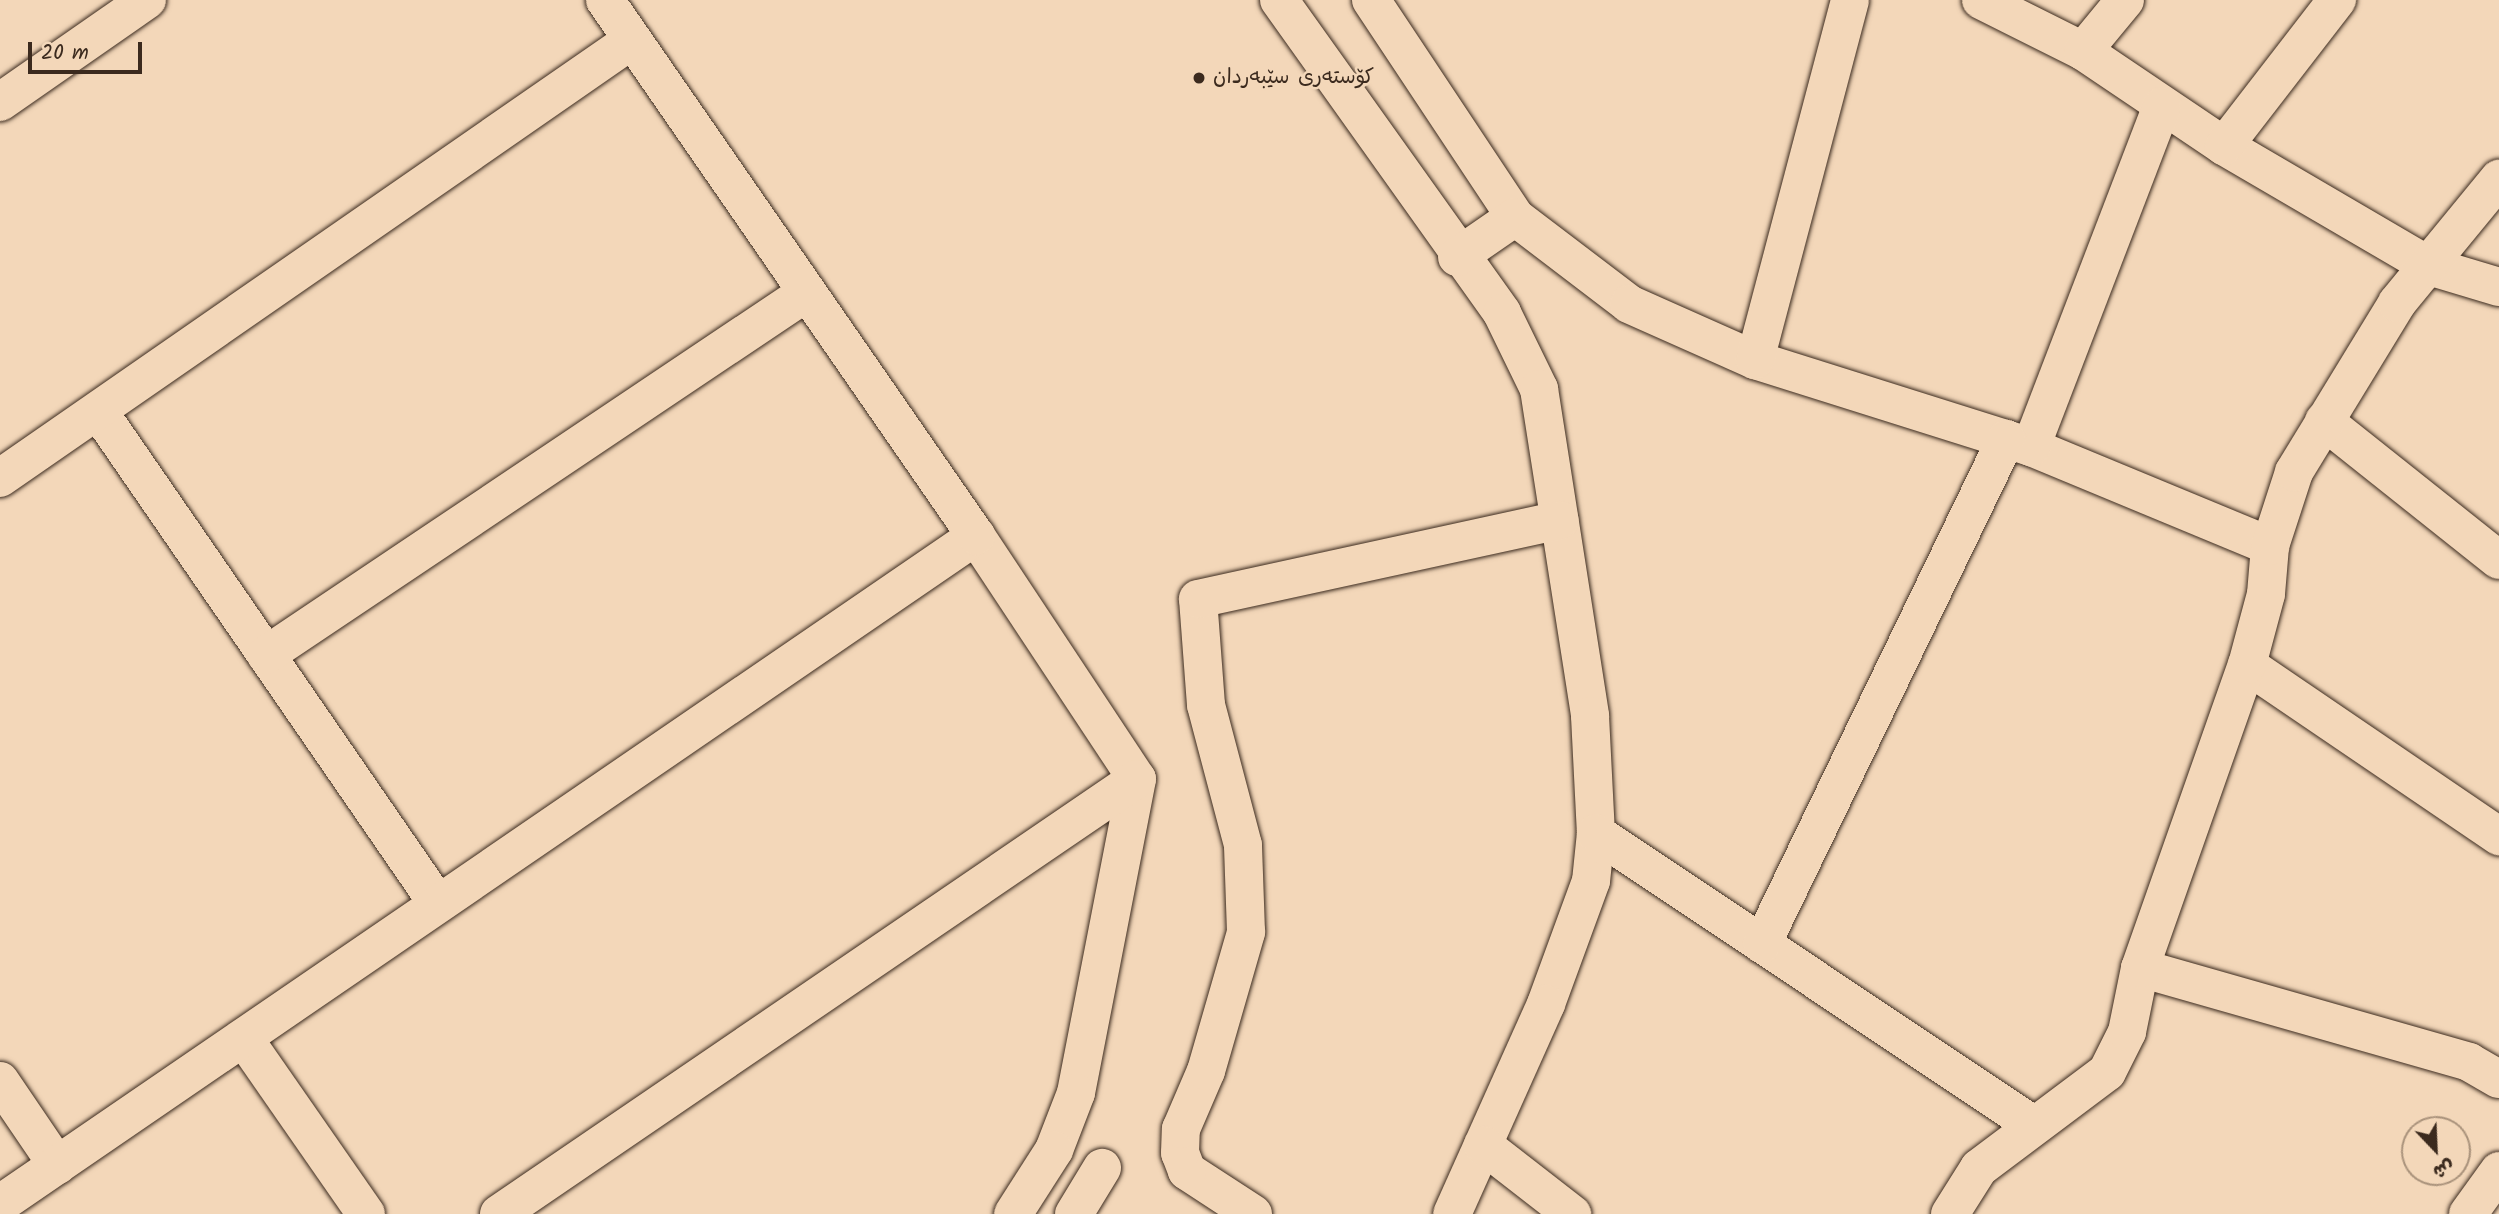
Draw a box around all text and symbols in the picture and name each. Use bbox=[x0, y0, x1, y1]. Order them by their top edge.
scale bar bbox=[32, 28, 145, 72]
text: 20 m bbox=[41, 37, 89, 70]
place label: کۆستەری سێبەردان bbox=[1213, 65, 1374, 91]
marker: کۆستەری سێبەردان bbox=[1191, 70, 1207, 86]
north arrow bbox=[2401, 1116, 2471, 1186]
text: ش bbox=[2428, 1151, 2459, 1186]

